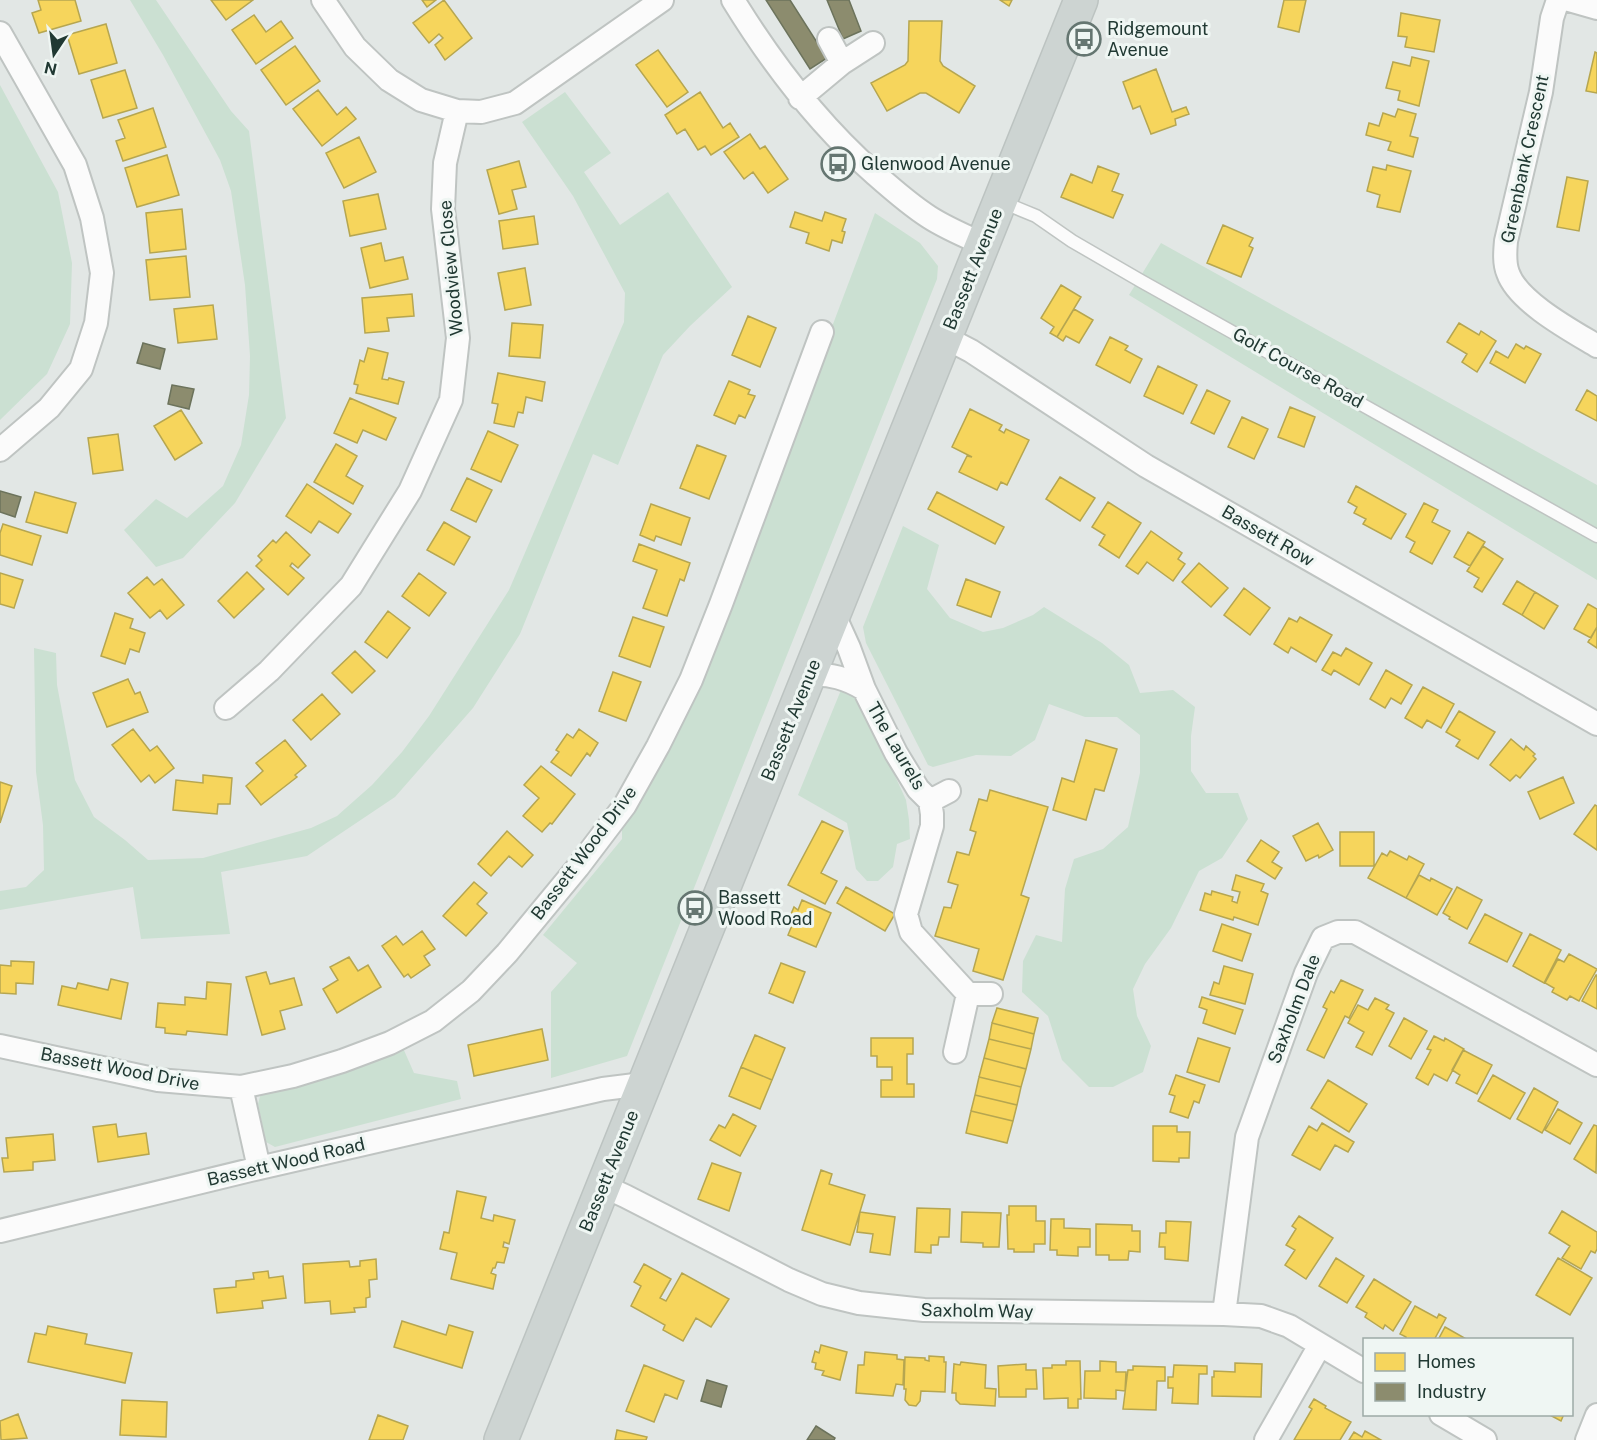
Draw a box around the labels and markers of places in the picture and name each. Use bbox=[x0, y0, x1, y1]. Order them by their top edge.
place label: Ridgemount Avenue bbox=[1107, 18, 1209, 60]
bus stop icon: Ridgemount Avenue bbox=[1066, 21, 1102, 57]
bus stop icon: Glenwood Avenue bbox=[820, 146, 856, 182]
place label: Glenwood Avenue bbox=[861, 153, 1011, 174]
place label: Bassett Wood Road bbox=[718, 887, 812, 929]
bus stop icon: Bassett Wood Road bbox=[677, 890, 713, 926]

